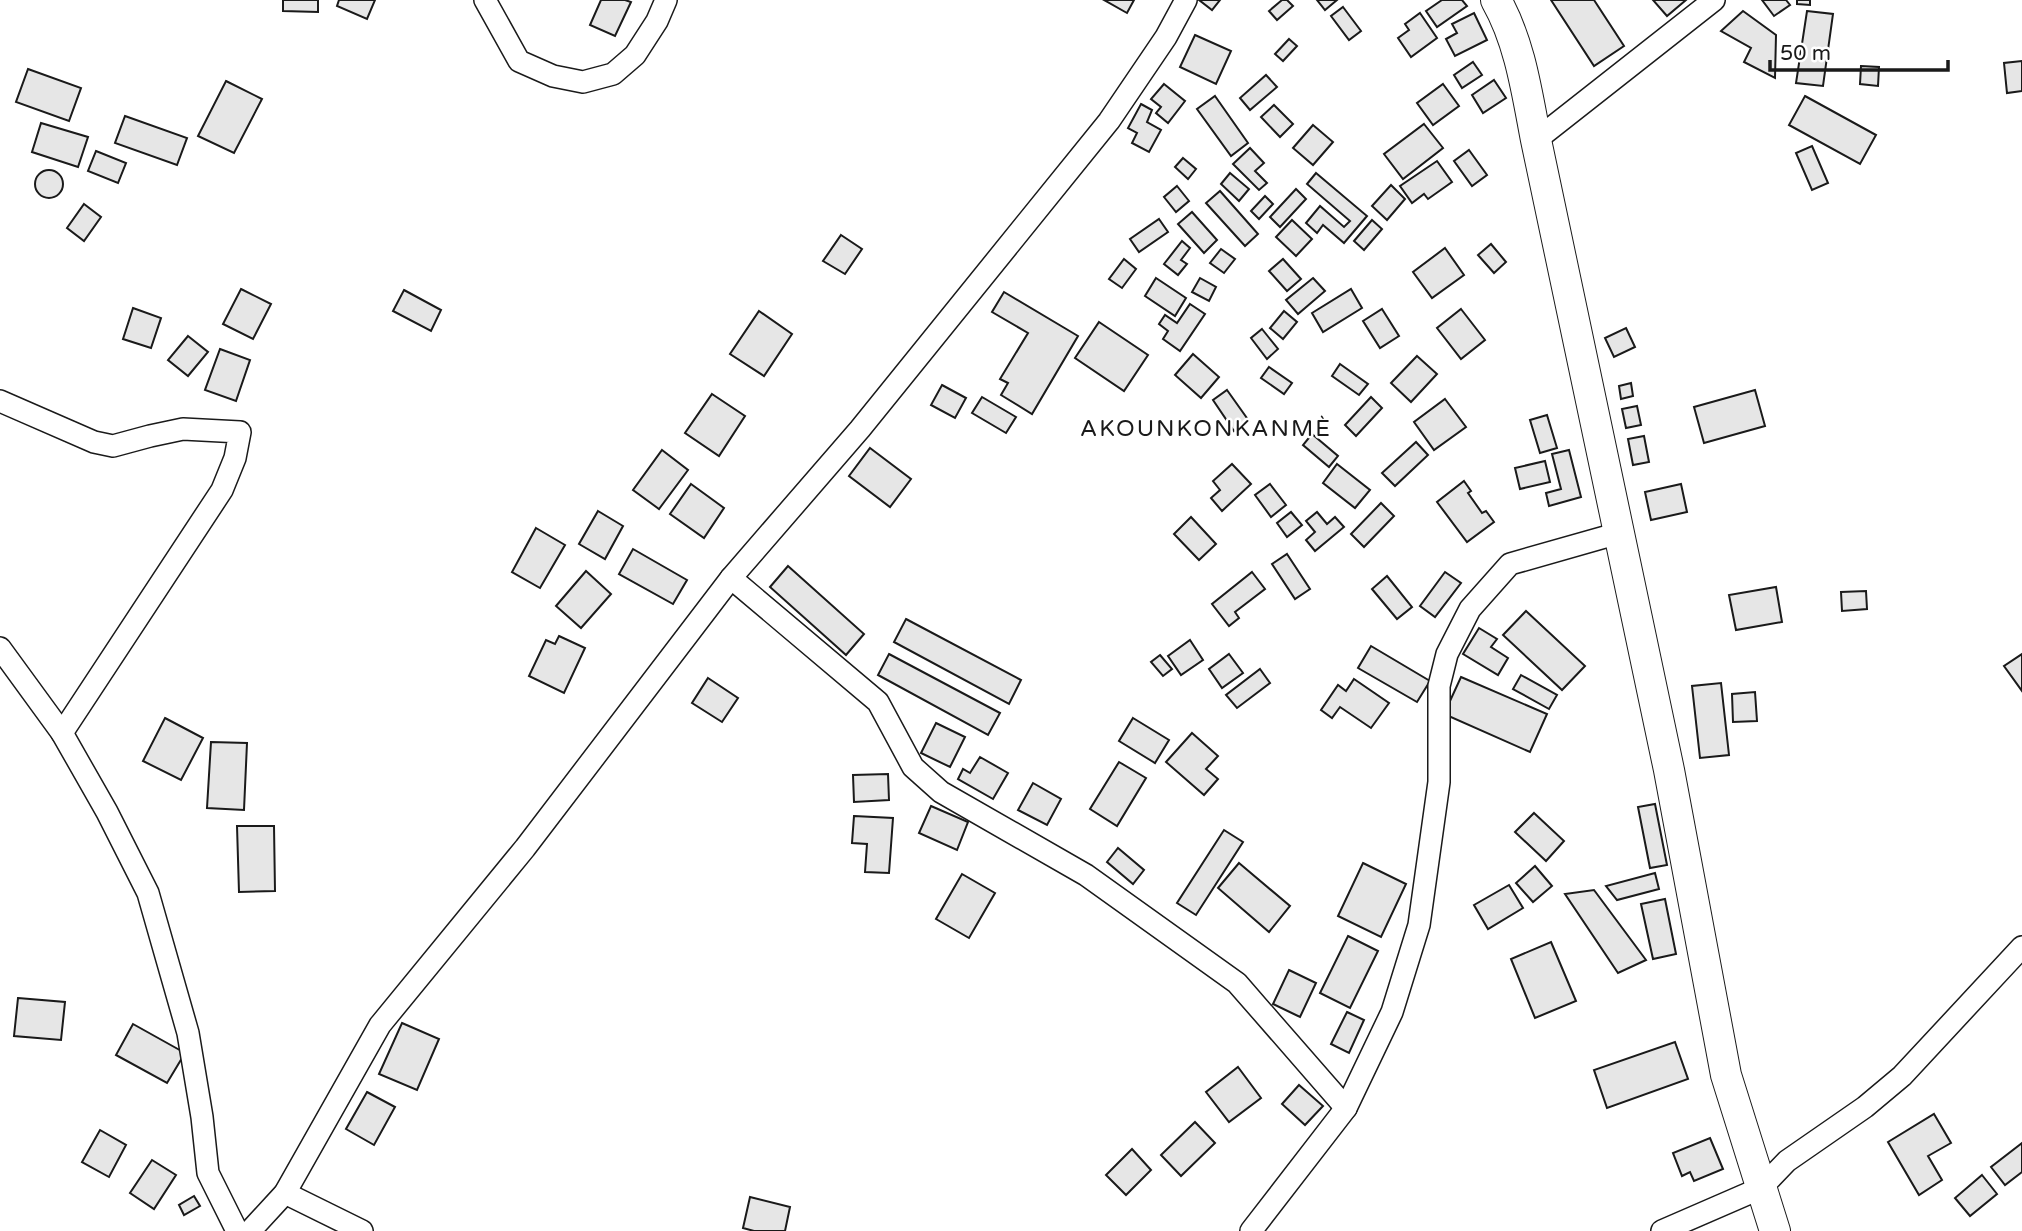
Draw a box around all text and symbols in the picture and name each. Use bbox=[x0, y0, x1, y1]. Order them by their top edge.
scale bar bbox=[1770, 28, 1948, 72]
text: 50 m bbox=[1780, 41, 1831, 66]
district label: AKOUNKONKANMÈ bbox=[1080, 415, 1332, 443]

